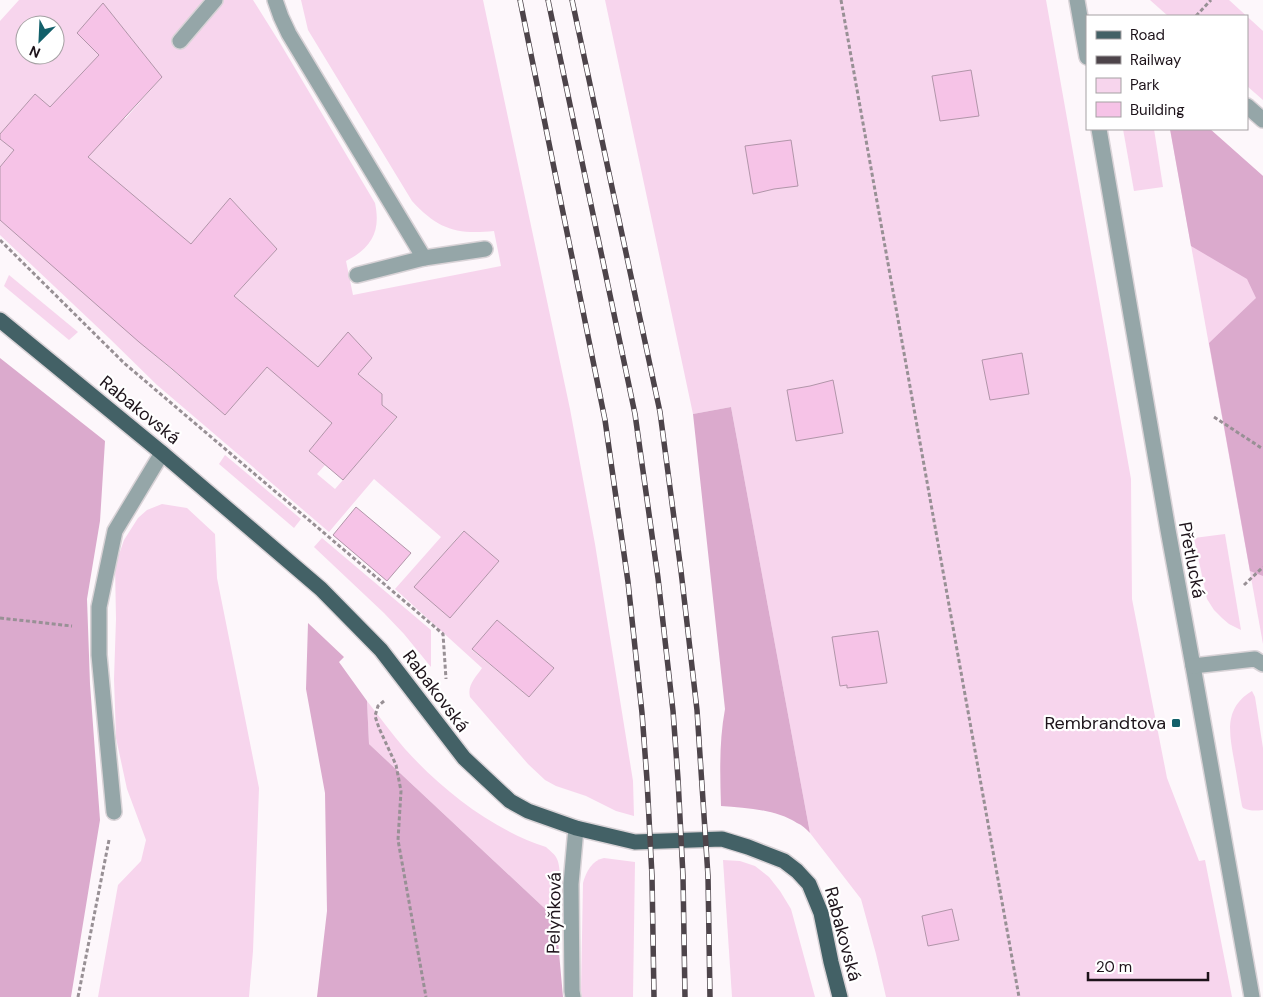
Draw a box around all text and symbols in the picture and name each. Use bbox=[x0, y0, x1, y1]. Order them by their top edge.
north arrow bbox=[15, 15, 65, 65]
legend bbox=[1086, 15, 1248, 130]
text: Road bbox=[1130, 25, 1165, 45]
text: N bbox=[26, 42, 43, 62]
text: Railway bbox=[1130, 50, 1182, 70]
text: Park bbox=[1130, 75, 1160, 95]
text: Building bbox=[1130, 100, 1185, 120]
street label: Rabakovská bbox=[95, 370, 185, 450]
street label: Přetlucká bbox=[1173, 520, 1211, 600]
street label: Rabakovská bbox=[397, 645, 475, 737]
place label: Rembrandtova bbox=[1044, 711, 1166, 735]
marker: Rembrandtova bbox=[1170, 717, 1182, 729]
street label: Pelyňková bbox=[541, 872, 567, 954]
street label: Rabakovská bbox=[819, 884, 867, 984]
scale bar bbox=[1088, 950, 1208, 982]
text: 20 m bbox=[1096, 957, 1132, 977]

